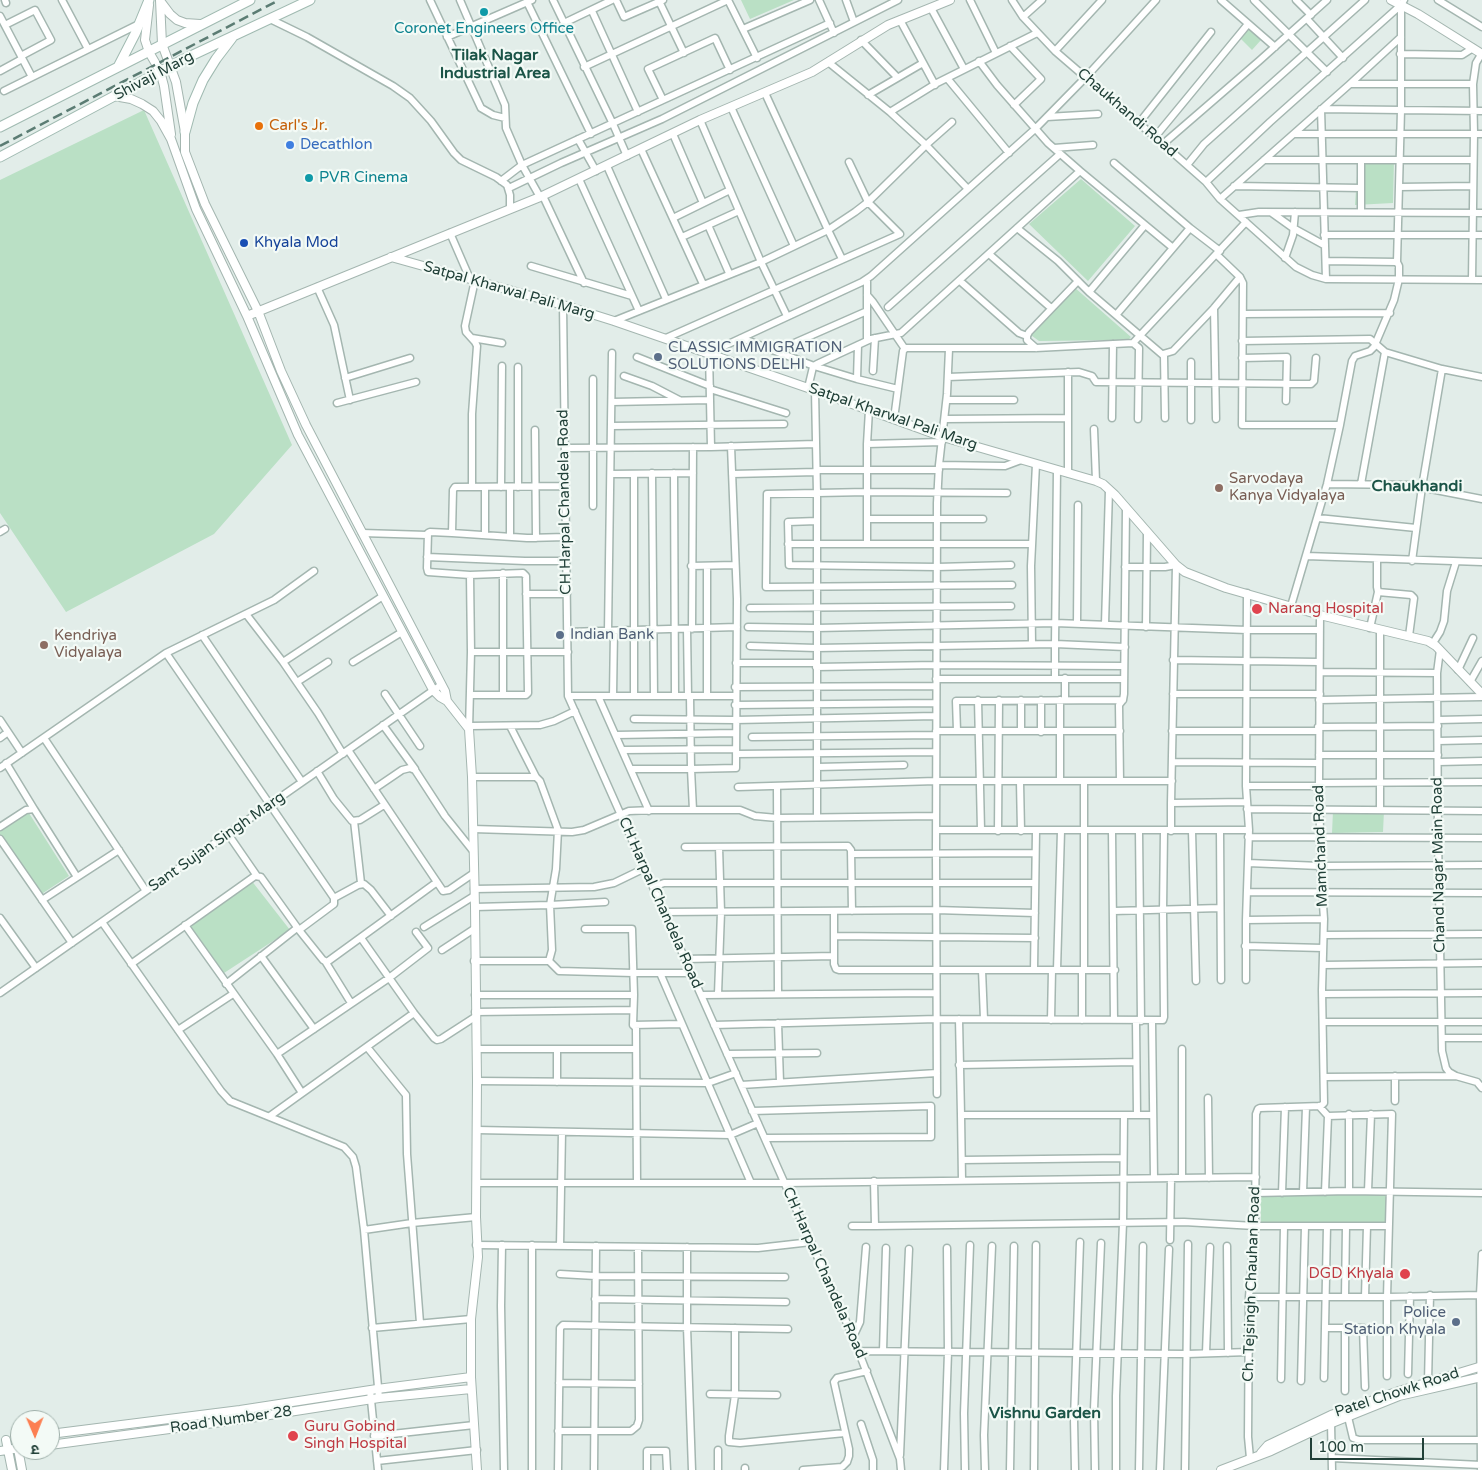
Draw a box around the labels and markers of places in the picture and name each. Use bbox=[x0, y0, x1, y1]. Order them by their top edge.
marker: Coronet Engineers Office bbox=[478, 6, 490, 18]
place label: Coronet Engineers Office bbox=[394, 20, 574, 38]
place label: Carl's Jr. bbox=[269, 117, 328, 135]
marker: Carl's Jr. bbox=[253, 120, 265, 132]
place label: Decathlon bbox=[300, 136, 373, 154]
marker: Decathlon bbox=[284, 139, 296, 151]
place label: PVR Cinema bbox=[319, 169, 408, 187]
marker: PVR Cinema bbox=[303, 172, 315, 184]
place label: Khyala Mod bbox=[254, 234, 338, 252]
marker: Khyala Mod bbox=[238, 237, 250, 249]
place label: CLASSIC IMMIGRATION SOLUTIONS DELHI bbox=[668, 339, 842, 374]
marker: CLASSIC IMMIGRATION SOLUTIONS DELHI bbox=[652, 351, 664, 363]
place label: Sarvodaya Kanya Vidyalaya bbox=[1229, 470, 1345, 505]
marker: Sarvodaya Kanya Vidyalaya bbox=[1213, 482, 1225, 494]
place label: Narang Hospital bbox=[1268, 600, 1384, 618]
marker: Narang Hospital bbox=[1250, 602, 1264, 616]
place label: Indian Bank bbox=[570, 626, 654, 644]
place label: Kendriya Vidyalaya bbox=[54, 627, 122, 662]
marker: Indian Bank bbox=[554, 629, 566, 641]
marker: Kendriya Vidyalaya bbox=[38, 639, 50, 651]
place label: DGD Khyala bbox=[1309, 1265, 1394, 1283]
marker: DGD Khyala bbox=[1398, 1267, 1412, 1281]
place label: Police Station Khyala bbox=[1344, 1304, 1446, 1339]
marker: Police Station Khyala bbox=[1450, 1316, 1462, 1328]
place label: Guru Gobind Singh Hospital bbox=[304, 1418, 407, 1453]
marker: Guru Gobind Singh Hospital bbox=[286, 1429, 300, 1443]

